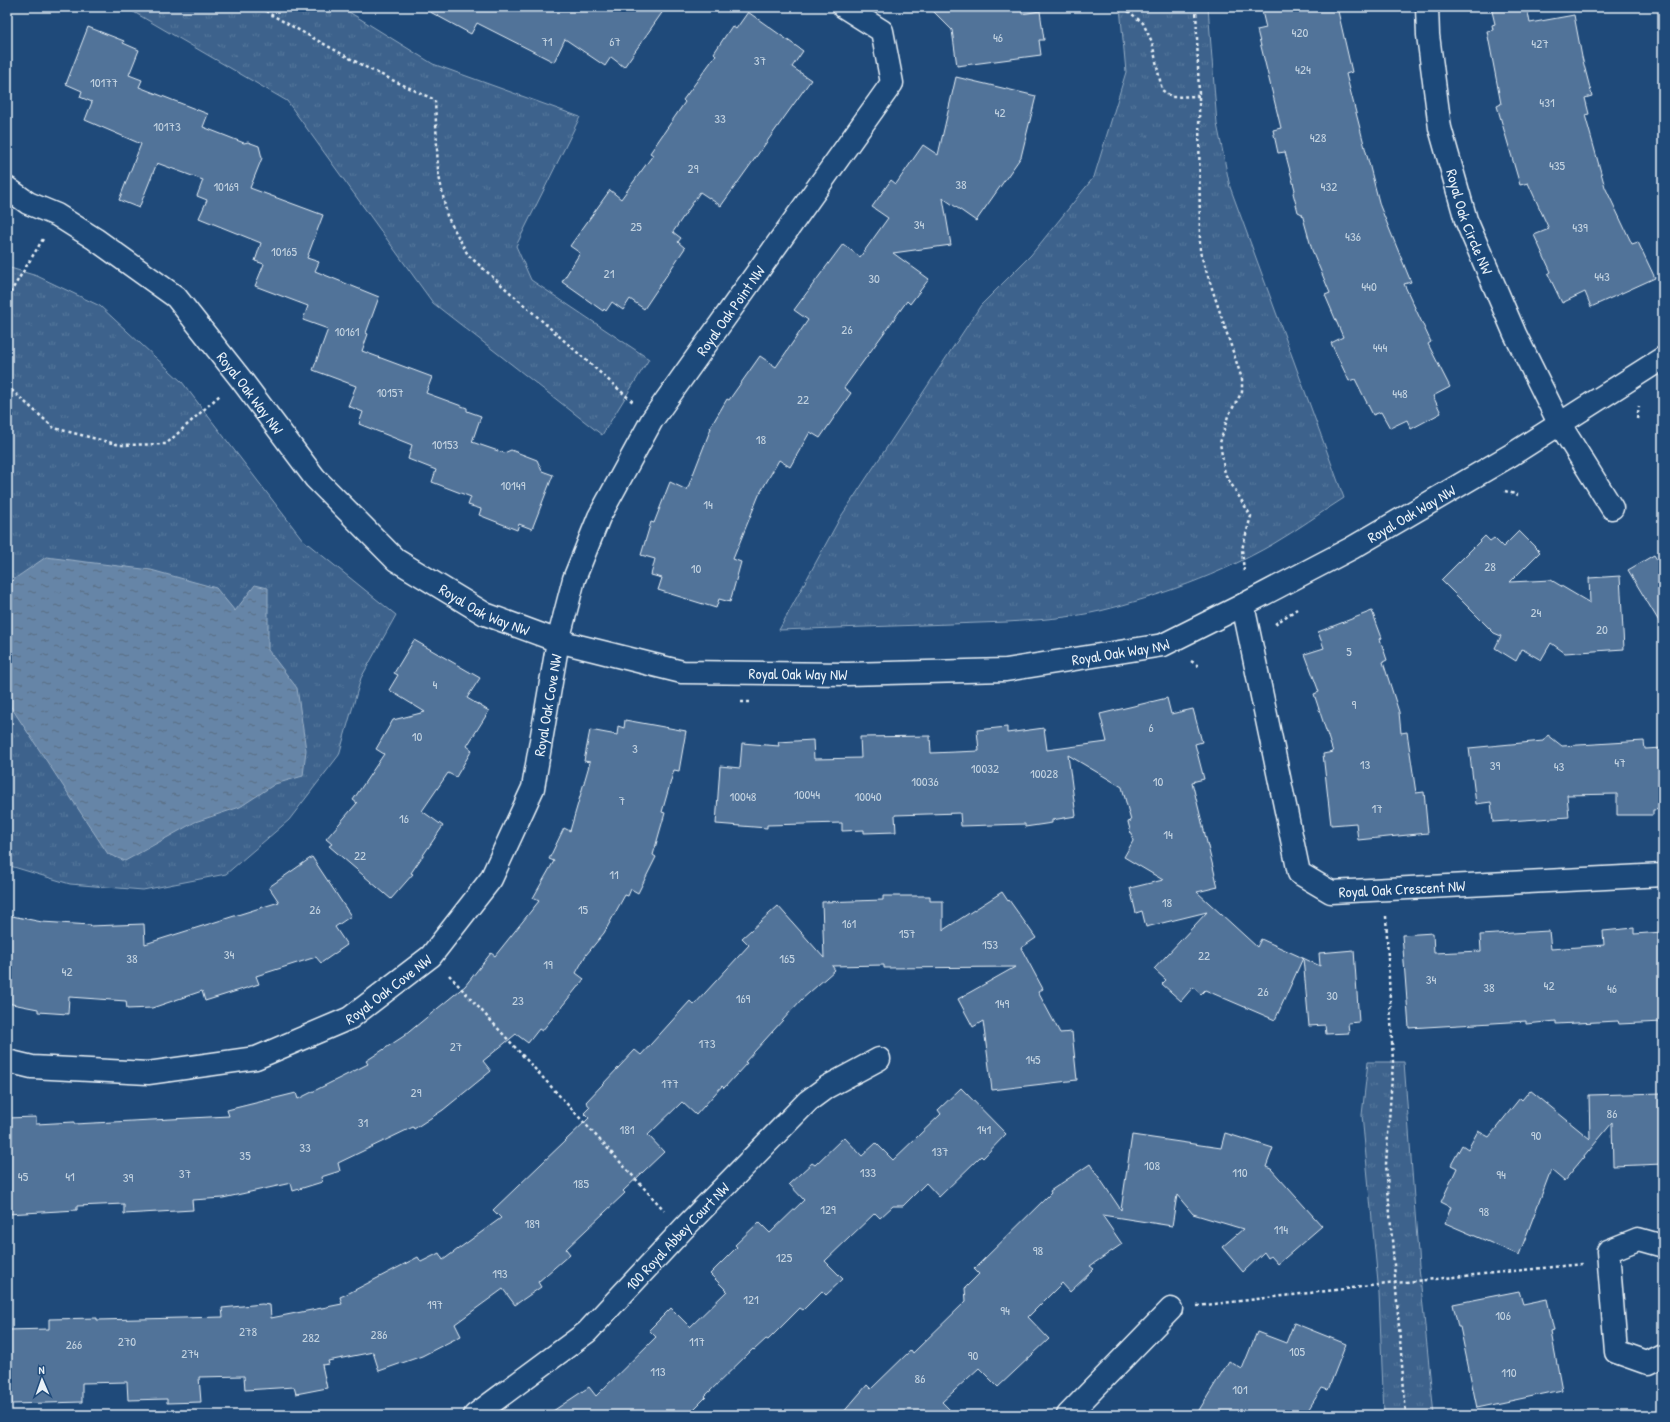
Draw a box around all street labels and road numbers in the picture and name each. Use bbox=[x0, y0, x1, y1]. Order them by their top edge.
street label: Royal Oak Circle NW bbox=[1442, 167, 1499, 278]
street label: Royal Oak Point NW bbox=[691, 261, 770, 360]
street label: Royal Oak Way NW bbox=[212, 347, 289, 439]
street label: Royal Oak Way NW bbox=[1363, 479, 1460, 547]
street label: Royal Oak Way NW bbox=[435, 578, 533, 640]
street label: Royal Oak Way NW bbox=[1070, 632, 1174, 670]
street label: Royal Oak Cove NW bbox=[528, 652, 566, 758]
street label: Royal Oak Way NW bbox=[749, 662, 848, 685]
street label: Royal Oak Crescent NW bbox=[1338, 875, 1466, 902]
street label: Royal Oak Cove NW bbox=[342, 949, 436, 1029]
street label: 100 Royal Abbey Court NW bbox=[621, 1177, 734, 1295]

